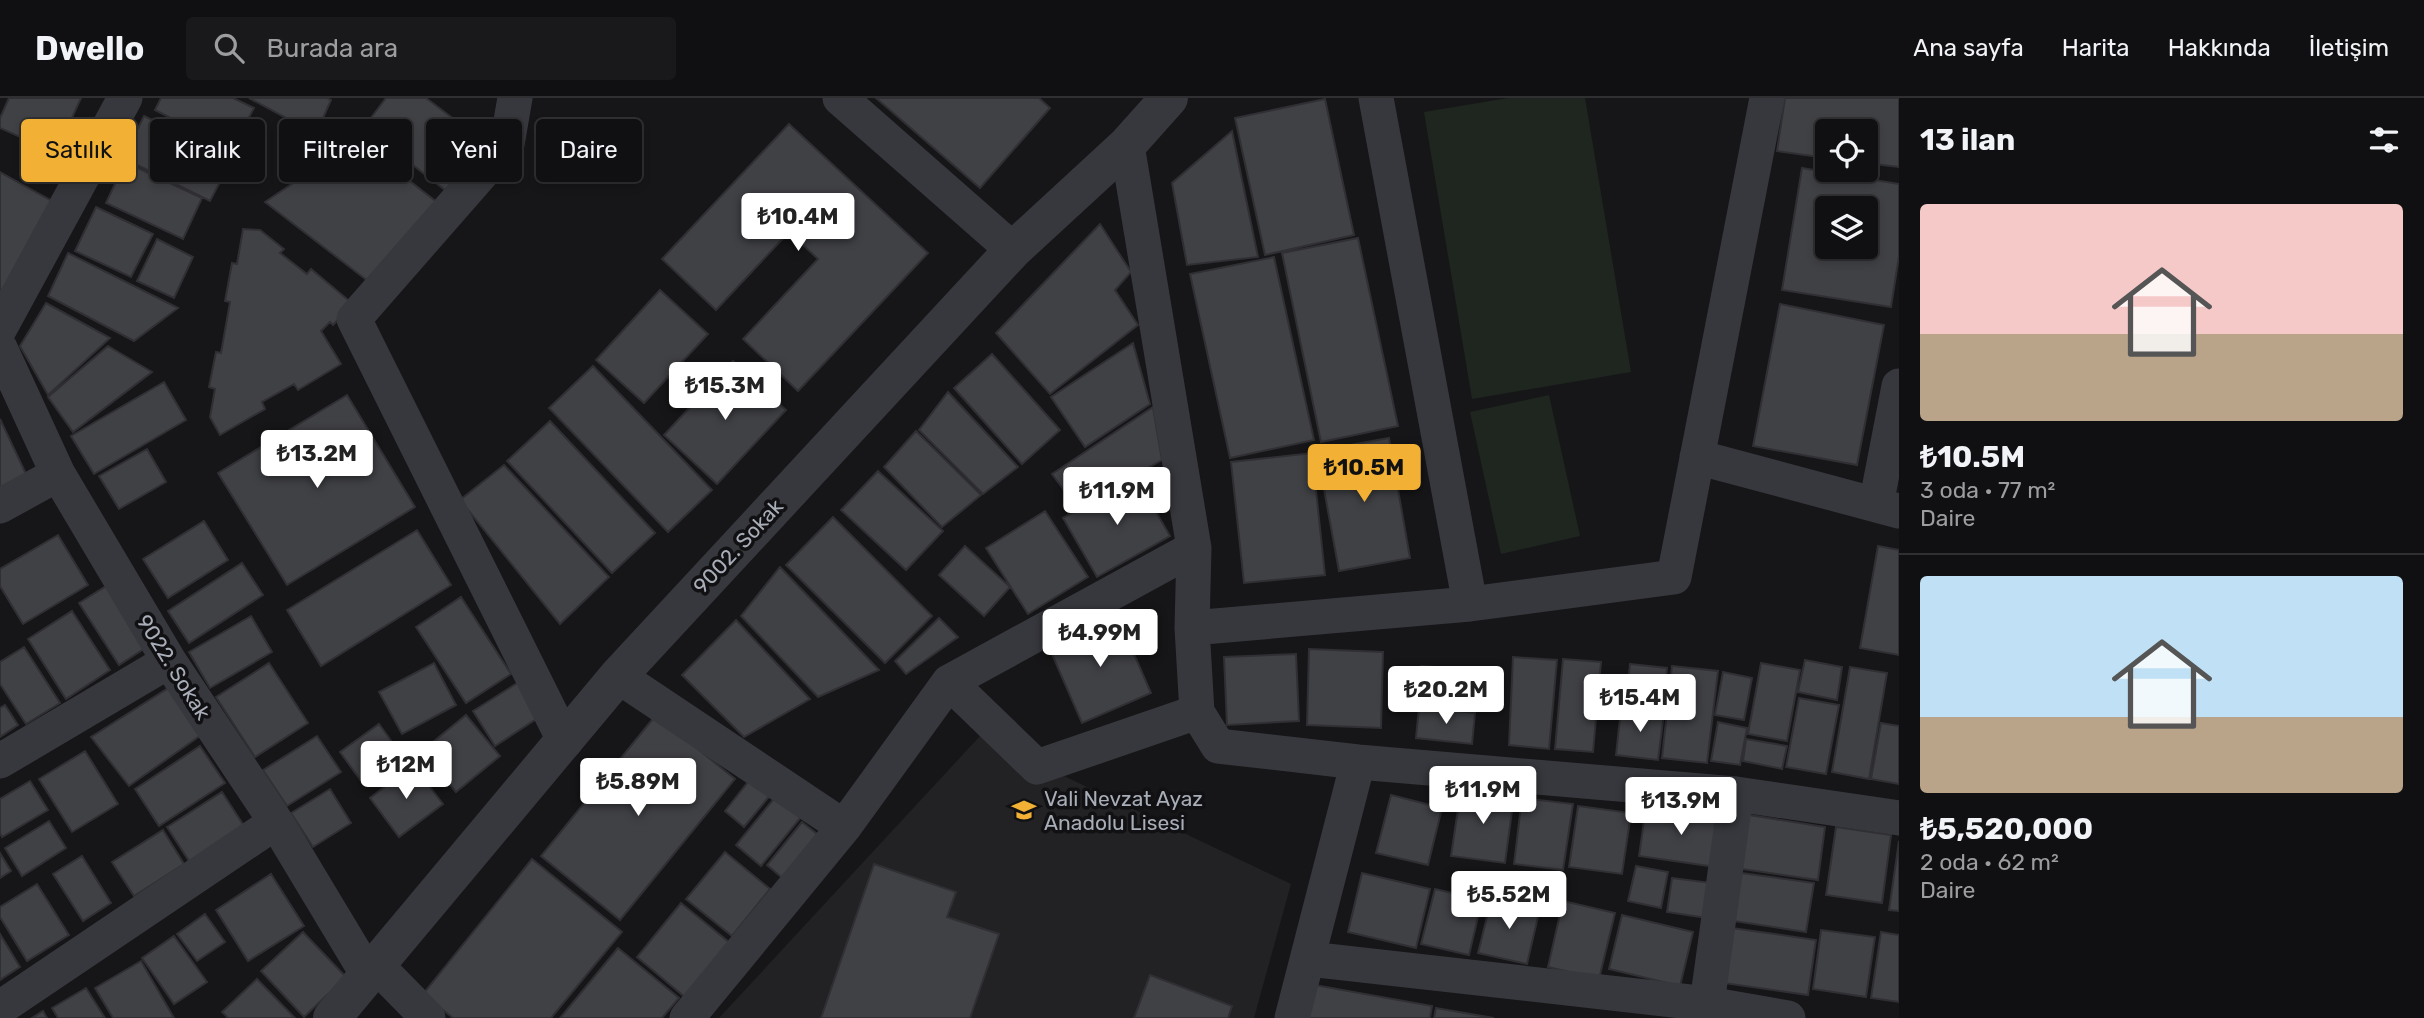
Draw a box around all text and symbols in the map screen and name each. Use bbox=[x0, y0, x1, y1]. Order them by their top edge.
search box bbox=[186, 17, 676, 80]
text: Dwello bbox=[35, 29, 144, 68]
icon: search bbox=[210, 29, 248, 67]
text: Burada ara bbox=[266, 33, 398, 64]
text: Ana sayfa bbox=[1913, 34, 2024, 62]
text: Harita bbox=[2062, 34, 2130, 62]
text: Hakkında bbox=[2168, 34, 2271, 62]
text: İletişim bbox=[2309, 34, 2389, 62]
chip: Satılık bbox=[21, 119, 136, 182]
chip: Kiralık bbox=[150, 119, 265, 182]
chip: Filtreler bbox=[279, 119, 412, 182]
chip: Yeni bbox=[426, 119, 522, 182]
chip: Daire bbox=[536, 119, 642, 182]
map controls bbox=[1815, 119, 1878, 259]
button: locate bbox=[1815, 119, 1878, 182]
icon: filters bbox=[2365, 121, 2403, 159]
text: 13 ilan bbox=[1920, 122, 2015, 158]
pin: ₺10.4M bbox=[741, 194, 855, 253]
button: layers bbox=[1815, 196, 1878, 259]
text: ₺10.4M bbox=[757, 202, 839, 230]
icon: home bbox=[2099, 249, 2225, 375]
pin: ₺15.3M bbox=[668, 362, 782, 422]
text: ₺15.3M bbox=[685, 371, 765, 399]
pin: ₺13.2M bbox=[260, 430, 374, 490]
text: ₺13.2M bbox=[277, 439, 357, 467]
text: ₺10.5M bbox=[1920, 439, 2025, 475]
pin: ₺10.5M bbox=[1307, 444, 1421, 504]
text: ₺10.5M bbox=[1324, 453, 1404, 481]
pin: ₺11.9M bbox=[1060, 468, 1174, 527]
text: ₺11.9M bbox=[1079, 476, 1155, 504]
text: 3 oda · 77 m² bbox=[1920, 476, 2055, 504]
street label: 9002. Sokak bbox=[688, 493, 788, 598]
text: Daire bbox=[1920, 504, 1976, 532]
street label: 9022. Sokak bbox=[132, 610, 216, 724]
pin: ₺4.99M bbox=[1043, 610, 1157, 669]
text: ₺4.99M bbox=[1059, 618, 1141, 646]
icon: home bbox=[2099, 621, 2225, 747]
pin: ₺20.2M bbox=[1389, 666, 1503, 726]
pin: ₺15.4M bbox=[1583, 674, 1697, 734]
text: ₺20.2M bbox=[1404, 675, 1488, 703]
text: ₺15.4M bbox=[1600, 683, 1680, 711]
pin: ₺12M bbox=[365, 742, 447, 801]
text: ₺12M bbox=[377, 750, 435, 778]
pin: ₺5.89M bbox=[581, 758, 695, 818]
pin: ₺11.9M bbox=[1426, 766, 1540, 826]
text: ₺5.89M bbox=[596, 767, 680, 795]
text: ₺11.9M bbox=[1445, 775, 1521, 803]
pin: ₺13.9M bbox=[1624, 778, 1738, 837]
place label: Vali Nevzat Ayaz Anadolu Lisesi bbox=[1044, 786, 1203, 835]
text: ₺13.9M bbox=[1641, 786, 1721, 814]
school or university icon: Vali Nevzat Ayaz Anadolu Lisesi bbox=[1010, 796, 1038, 824]
text: ₺5,520,000 bbox=[1920, 811, 2093, 847]
text: 2 oda · 62 m² bbox=[1920, 848, 2059, 876]
pin: ₺5.52M bbox=[1452, 872, 1566, 931]
text: Daire bbox=[1920, 876, 1976, 904]
text: ₺5.52M bbox=[1467, 880, 1551, 908]

